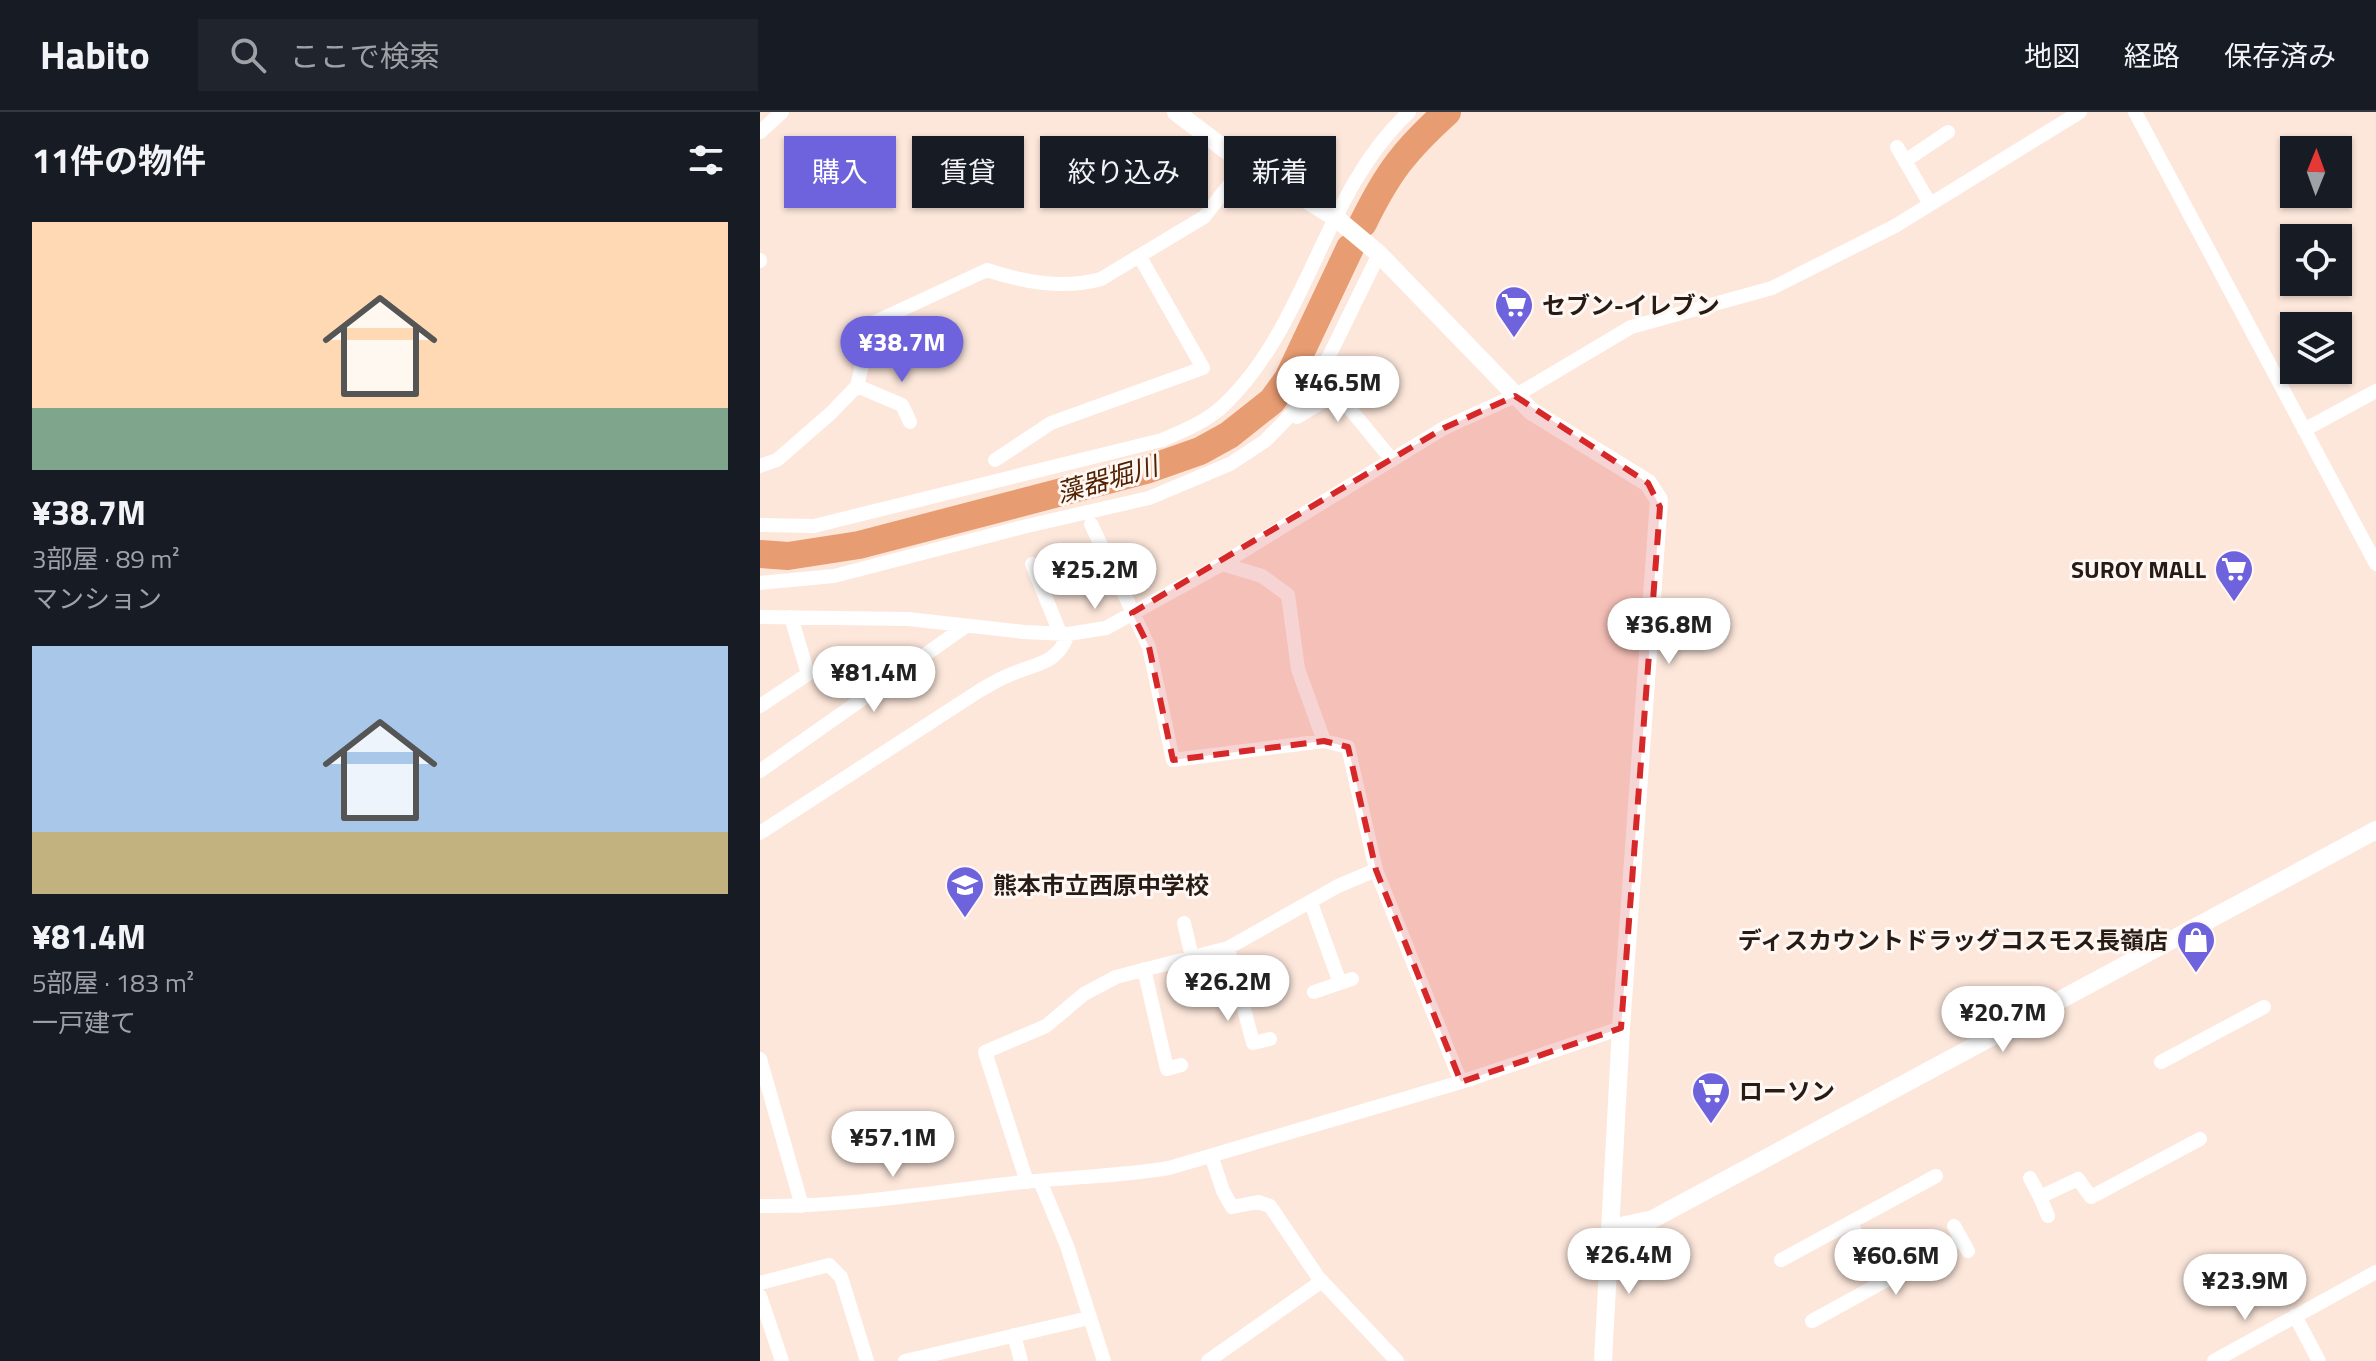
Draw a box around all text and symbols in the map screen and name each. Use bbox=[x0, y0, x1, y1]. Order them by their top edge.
search box bbox=[198, 19, 758, 91]
text: Habito bbox=[40, 26, 150, 84]
icon: search bbox=[226, 33, 270, 77]
text: ここで検索 bbox=[290, 33, 440, 79]
text: 地図 bbox=[2024, 34, 2080, 77]
text: 経路 bbox=[2124, 34, 2180, 77]
text: 保存済み bbox=[2224, 34, 2336, 77]
text: 11件の物件 bbox=[32, 134, 206, 186]
chip: 購入 bbox=[784, 136, 896, 208]
chip: 賃貸 bbox=[912, 136, 1024, 208]
chip: 絞り込み bbox=[1040, 136, 1208, 208]
chip: 新着 bbox=[1224, 136, 1336, 208]
north arrow bbox=[2280, 136, 2352, 208]
map controls bbox=[2280, 136, 2352, 384]
icon: filters bbox=[684, 138, 728, 182]
button: locate bbox=[2280, 224, 2352, 296]
icon: home bbox=[308, 274, 452, 418]
supermarket icon: セブン-イレブン bbox=[1493, 284, 1535, 339]
place label: セブン-イレブン bbox=[1542, 287, 1720, 323]
button: layers bbox=[2280, 312, 2352, 384]
pin: ¥38.7M bbox=[837, 316, 967, 384]
text: ¥38.7M bbox=[858, 322, 946, 361]
pin: ¥46.5M bbox=[1273, 356, 1403, 424]
text: ¥46.5M bbox=[1294, 362, 1382, 401]
water label: 藻器堀川 bbox=[1052, 445, 1165, 512]
text: ¥38.7M bbox=[32, 486, 146, 538]
text: 3部屋 · 89 m² bbox=[32, 539, 180, 578]
pin: ¥25.2M bbox=[1030, 543, 1160, 611]
supermarket icon: SUROY MALL bbox=[2213, 548, 2255, 603]
text: ¥25.2M bbox=[1051, 549, 1139, 588]
place label: SUROY MALL bbox=[2071, 551, 2207, 587]
text: マンション bbox=[32, 579, 162, 618]
pin: ¥36.8M bbox=[1604, 598, 1734, 666]
text: ¥36.8M bbox=[1625, 604, 1713, 643]
pin: ¥81.4M bbox=[809, 646, 939, 714]
text: ¥81.4M bbox=[830, 652, 918, 691]
icon: home bbox=[308, 698, 452, 842]
school or university icon: 熊本市立西原中学校 bbox=[944, 864, 986, 919]
place label: 熊本市立西原中学校 bbox=[993, 867, 1209, 903]
text: ¥81.4M bbox=[32, 910, 146, 962]
shop icon: ディスカウントドラッグコスモス長嶺店 bbox=[2175, 919, 2217, 974]
place label: ディスカウントドラッグコスモス長嶺店 bbox=[1738, 922, 2168, 958]
pin: ¥26.2M bbox=[1163, 955, 1293, 1023]
text: ¥26.2M bbox=[1184, 961, 1272, 1000]
text: 5部屋 · 183 m² bbox=[32, 963, 194, 1002]
pin: ¥20.7M bbox=[1938, 986, 2068, 1054]
text: ¥20.7M bbox=[1959, 992, 2047, 1031]
text: 一戸建て bbox=[32, 1003, 136, 1042]
supermarket icon: ローソン bbox=[1690, 1070, 1732, 1125]
place label: ローソン bbox=[1739, 1073, 1835, 1109]
pin: ¥57.1M bbox=[828, 1111, 958, 1179]
text: ¥57.1M bbox=[849, 1117, 937, 1156]
pin: ¥26.4M bbox=[1564, 1228, 1694, 1296]
pin: ¥60.6M bbox=[1831, 1229, 1961, 1297]
text: ¥26.4M bbox=[1585, 1234, 1673, 1273]
text: ¥60.6M bbox=[1852, 1235, 1940, 1274]
pin: ¥23.9M bbox=[2180, 1254, 2310, 1322]
text: ¥23.9M bbox=[2201, 1260, 2289, 1299]

